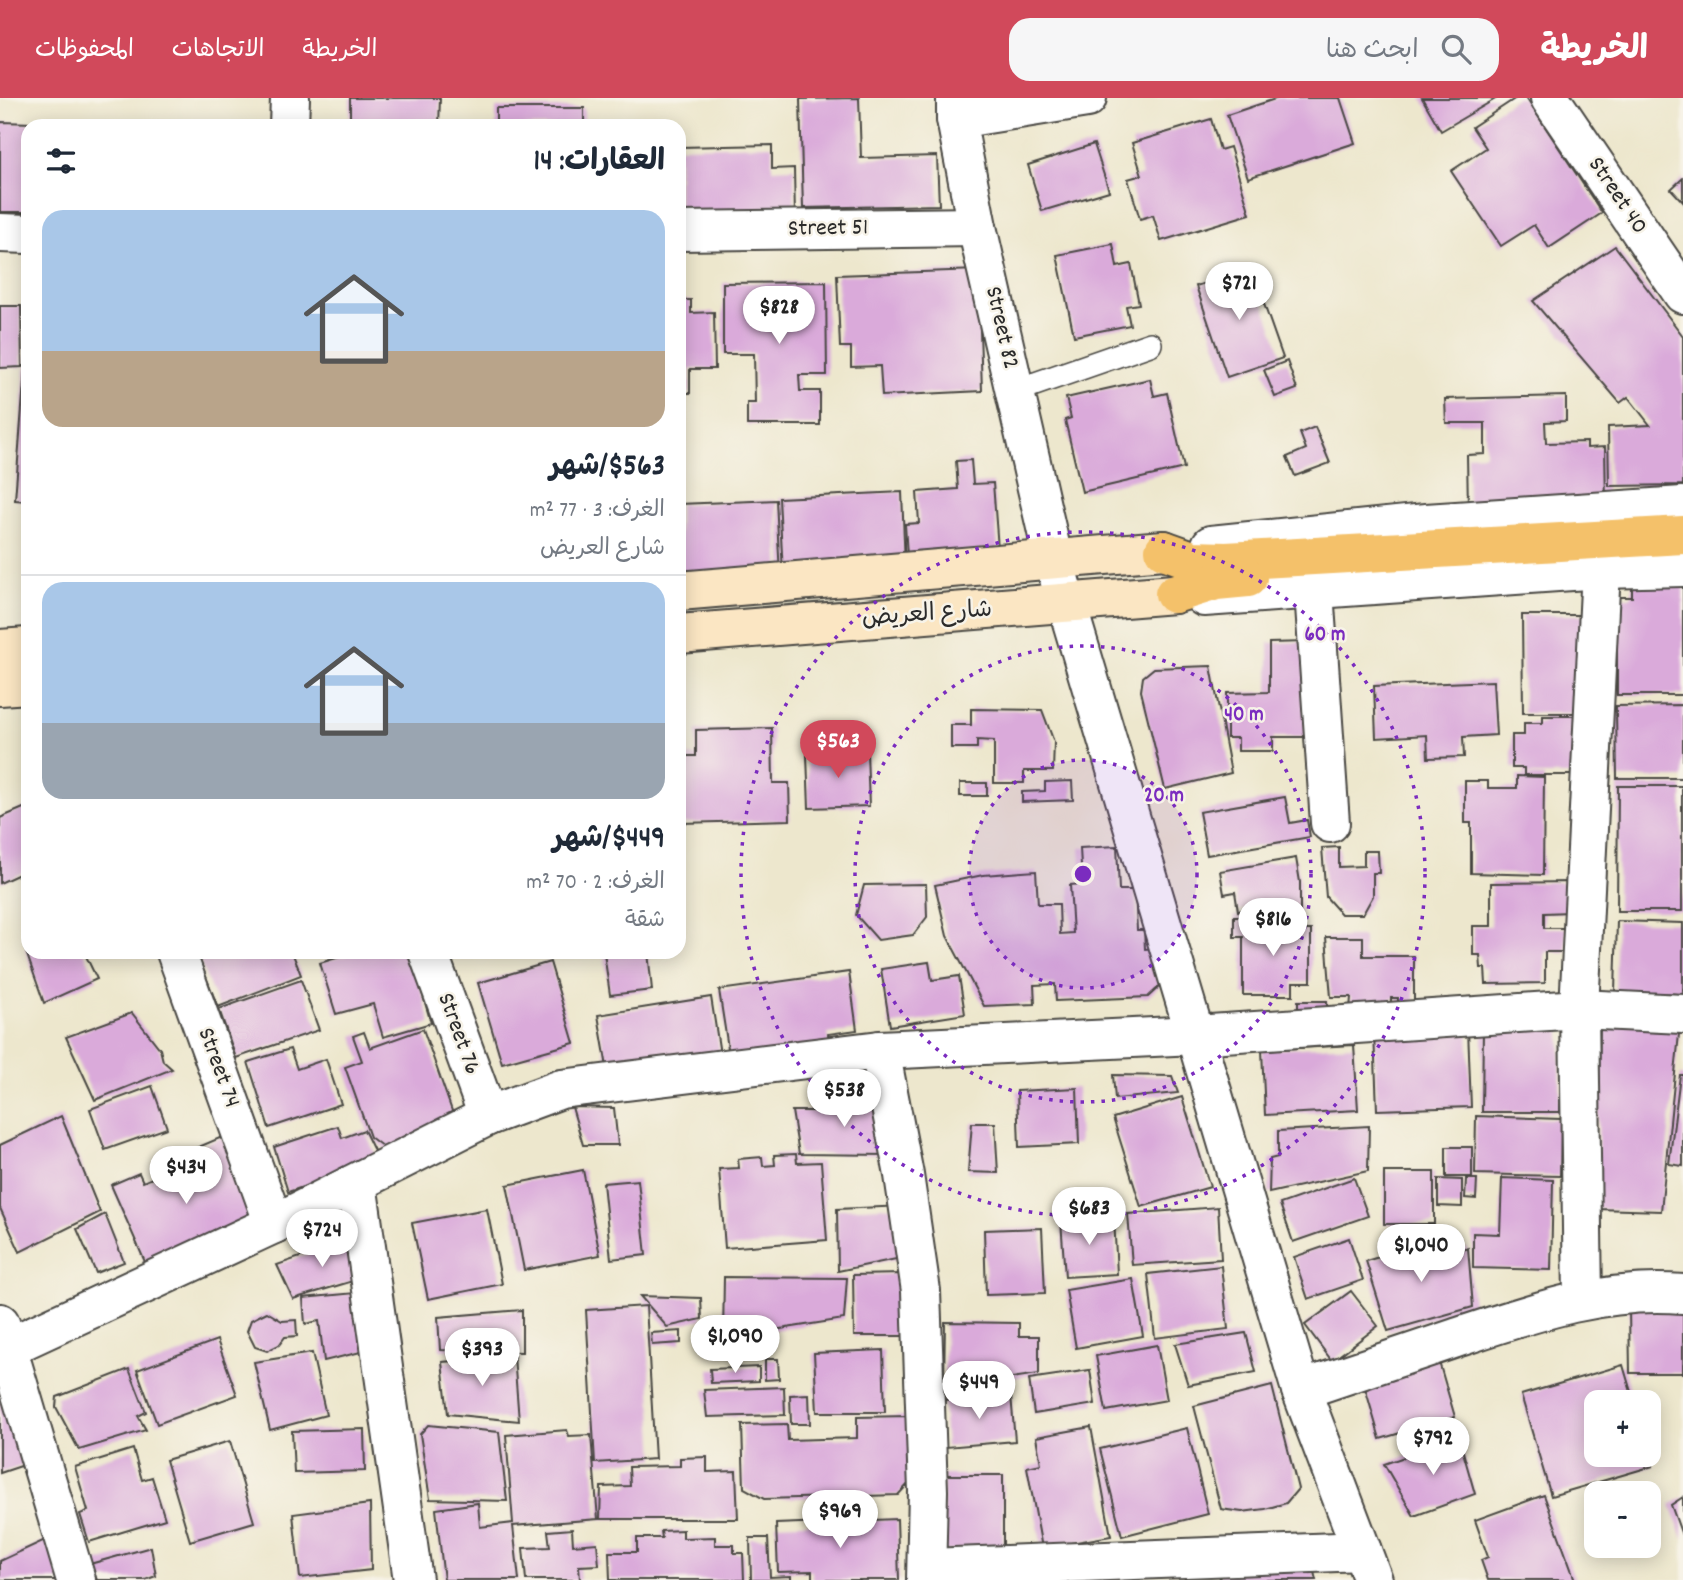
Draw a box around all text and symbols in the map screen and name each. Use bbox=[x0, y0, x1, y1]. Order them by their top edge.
search box bbox=[1009, 18, 1499, 81]
text: الخريطة bbox=[1541, 28, 1648, 75]
icon: search bbox=[1437, 30, 1475, 68]
text: ابحث هنا bbox=[1326, 33, 1419, 70]
text: المحفوظات bbox=[35, 34, 134, 68]
text: الاتجاهات bbox=[172, 34, 265, 68]
text: الخريطة bbox=[303, 34, 377, 68]
icon: filters bbox=[42, 142, 80, 180]
text: العقارات: 14 bbox=[534, 142, 665, 185]
street label: Street 40 bbox=[1579, 150, 1655, 242]
street label: Street 51 bbox=[788, 211, 868, 247]
icon: home bbox=[291, 256, 417, 382]
pin: $721 bbox=[1198, 262, 1280, 322]
text: $721 bbox=[1221, 268, 1257, 301]
street label: Street 82 bbox=[975, 283, 1027, 373]
pin: $828 bbox=[738, 286, 820, 346]
text: $828 bbox=[759, 292, 799, 325]
text: $563/شهر bbox=[549, 447, 665, 490]
text: الغرف: 3 · 77 m² bbox=[530, 495, 665, 528]
text: شارع العريض bbox=[540, 533, 665, 566]
street label: شارع العريض bbox=[861, 593, 993, 637]
text: 60 m bbox=[1305, 621, 1345, 651]
icon: home bbox=[291, 628, 417, 754]
text: 40 m bbox=[1224, 701, 1264, 731]
pin: $563 bbox=[797, 720, 879, 780]
text: $563 bbox=[816, 726, 860, 759]
text: 20 m bbox=[1144, 782, 1184, 812]
text: $449/شهر bbox=[553, 819, 665, 862]
centre of rings bbox=[1071, 862, 1095, 886]
text: الغرف: 2 · 70 m² bbox=[526, 867, 665, 900]
pin: $816 bbox=[1232, 898, 1314, 958]
text: $816 bbox=[1254, 904, 1292, 937]
text: شقة bbox=[625, 905, 665, 938]
street label: Street 76 bbox=[428, 988, 488, 1080]
street label: Street 74 bbox=[188, 1023, 248, 1113]
pin: $538 bbox=[803, 1070, 885, 1129]
text: $538 bbox=[823, 1075, 865, 1108]
pin: $434 bbox=[145, 1146, 227, 1206]
text: $434 bbox=[166, 1152, 206, 1185]
pin: $683 bbox=[1048, 1188, 1130, 1247]
text: $683 bbox=[1068, 1193, 1110, 1226]
pin: $724 bbox=[281, 1210, 363, 1269]
text: $724 bbox=[302, 1215, 342, 1248]
pin: $1,040 bbox=[1364, 1224, 1478, 1284]
text: $1,040 bbox=[1393, 1230, 1449, 1263]
pin: $1,090 bbox=[678, 1316, 792, 1375]
text: $1,090 bbox=[707, 1321, 763, 1354]
pin: $393 bbox=[441, 1328, 523, 1388]
text: $393 bbox=[461, 1334, 503, 1367]
pin: $449 bbox=[938, 1362, 1020, 1421]
text: $449 bbox=[958, 1367, 1000, 1400]
map controls bbox=[1584, 1390, 1661, 1558]
button: + bbox=[1584, 1390, 1661, 1467]
pin: $792 bbox=[1392, 1418, 1474, 1477]
text: $792 bbox=[1412, 1423, 1454, 1456]
button: − bbox=[1584, 1481, 1661, 1558]
pin: $969 bbox=[799, 1490, 881, 1550]
text: $969 bbox=[818, 1496, 862, 1529]

